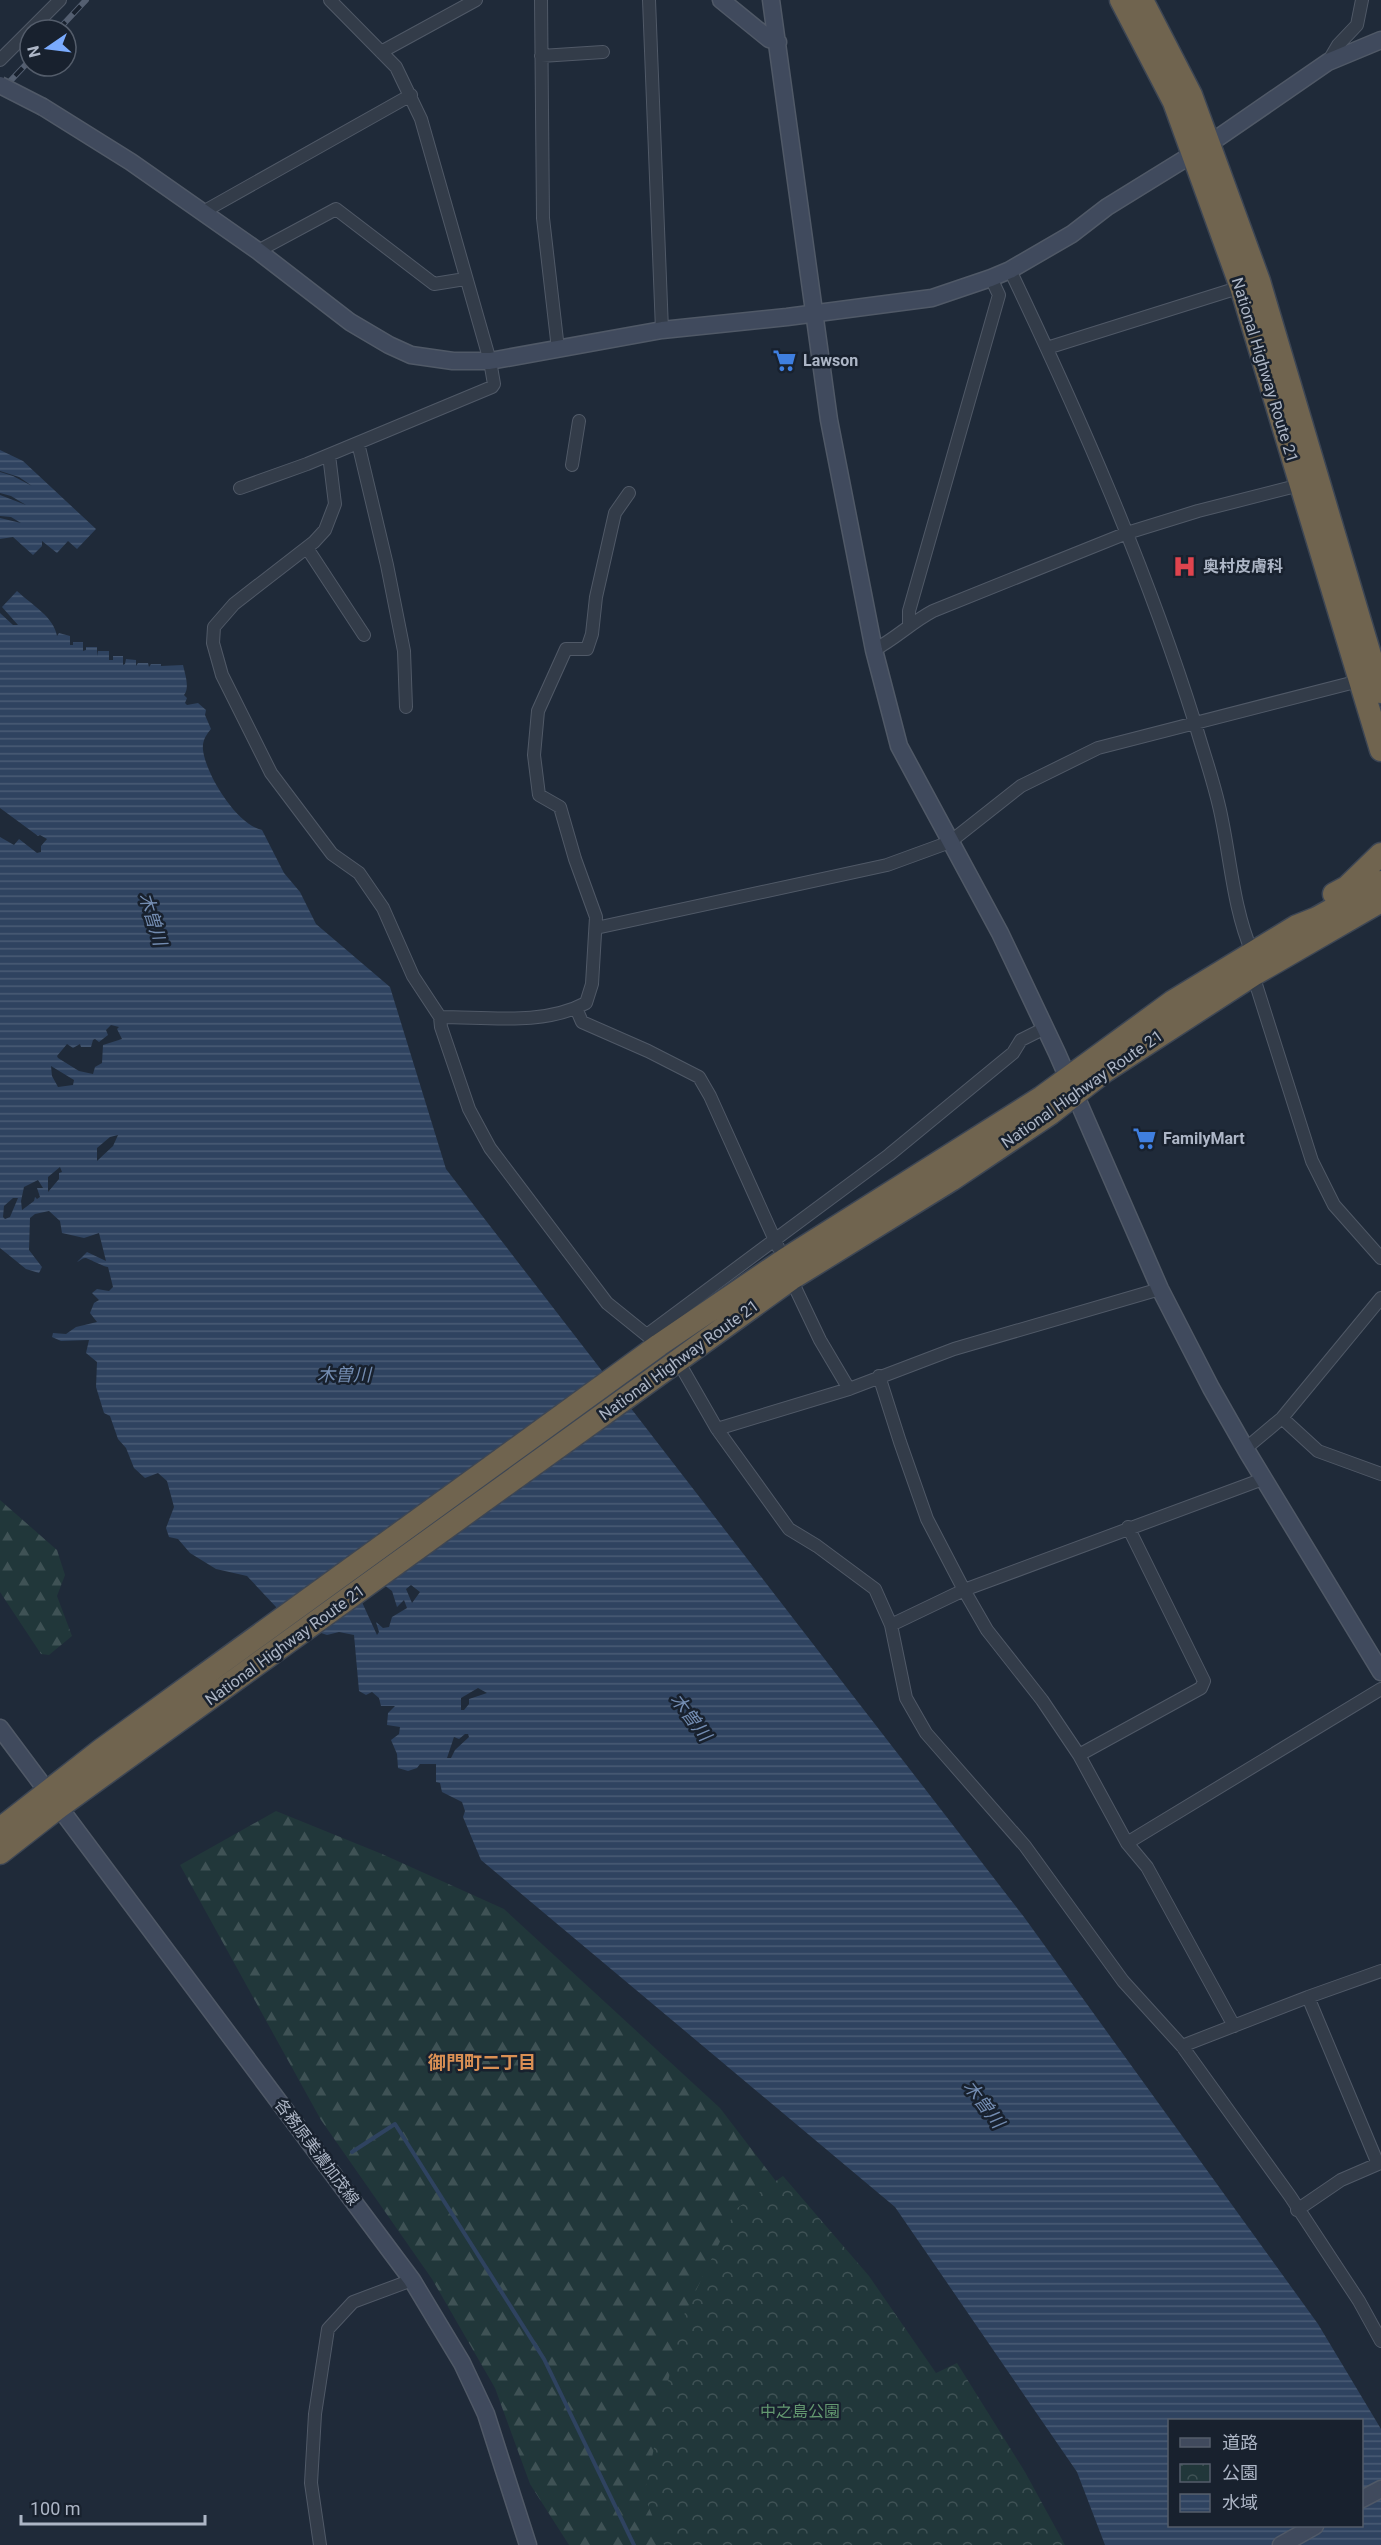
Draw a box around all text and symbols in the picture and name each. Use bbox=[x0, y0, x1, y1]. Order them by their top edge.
north arrow bbox=[18, 18, 78, 78]
text: N bbox=[23, 44, 45, 59]
street label: National Highway Route 21 bbox=[1228, 275, 1302, 465]
supermarket icon: Lawson bbox=[772, 347, 798, 373]
place label: Lawson bbox=[803, 351, 858, 370]
hospital icon: 奥村皮膚科 bbox=[1172, 553, 1198, 579]
place label: 奥村皮膚科 bbox=[1203, 557, 1283, 576]
water label: 木曽川 bbox=[135, 890, 172, 950]
street label: National Highway Route 21 bbox=[998, 1026, 1166, 1152]
supermarket icon: FamilyMart bbox=[1132, 1125, 1158, 1151]
place label: FamilyMart bbox=[1163, 1129, 1245, 1148]
street label: National Highway Route 21 bbox=[596, 1296, 762, 1424]
water label: 木曽川 bbox=[317, 1364, 373, 1385]
street label: National Highway Route 21 bbox=[202, 1581, 368, 1709]
water label: 木曽川 bbox=[666, 1689, 717, 1746]
district label: 御門町二丁目 bbox=[427, 2052, 536, 2073]
water label: 木曽川 bbox=[959, 2076, 1010, 2133]
street label: 各務原美濃加茂線 bbox=[271, 2095, 363, 2209]
park label: 中之島公園 bbox=[760, 2402, 840, 2421]
legend bbox=[1168, 2419, 1363, 2527]
text: 道路 bbox=[1222, 2432, 1258, 2453]
text: 公園 bbox=[1222, 2462, 1258, 2483]
scale bar bbox=[21, 2488, 206, 2526]
text: 水域 bbox=[1222, 2492, 1258, 2513]
text: 100 m bbox=[30, 2498, 81, 2519]

